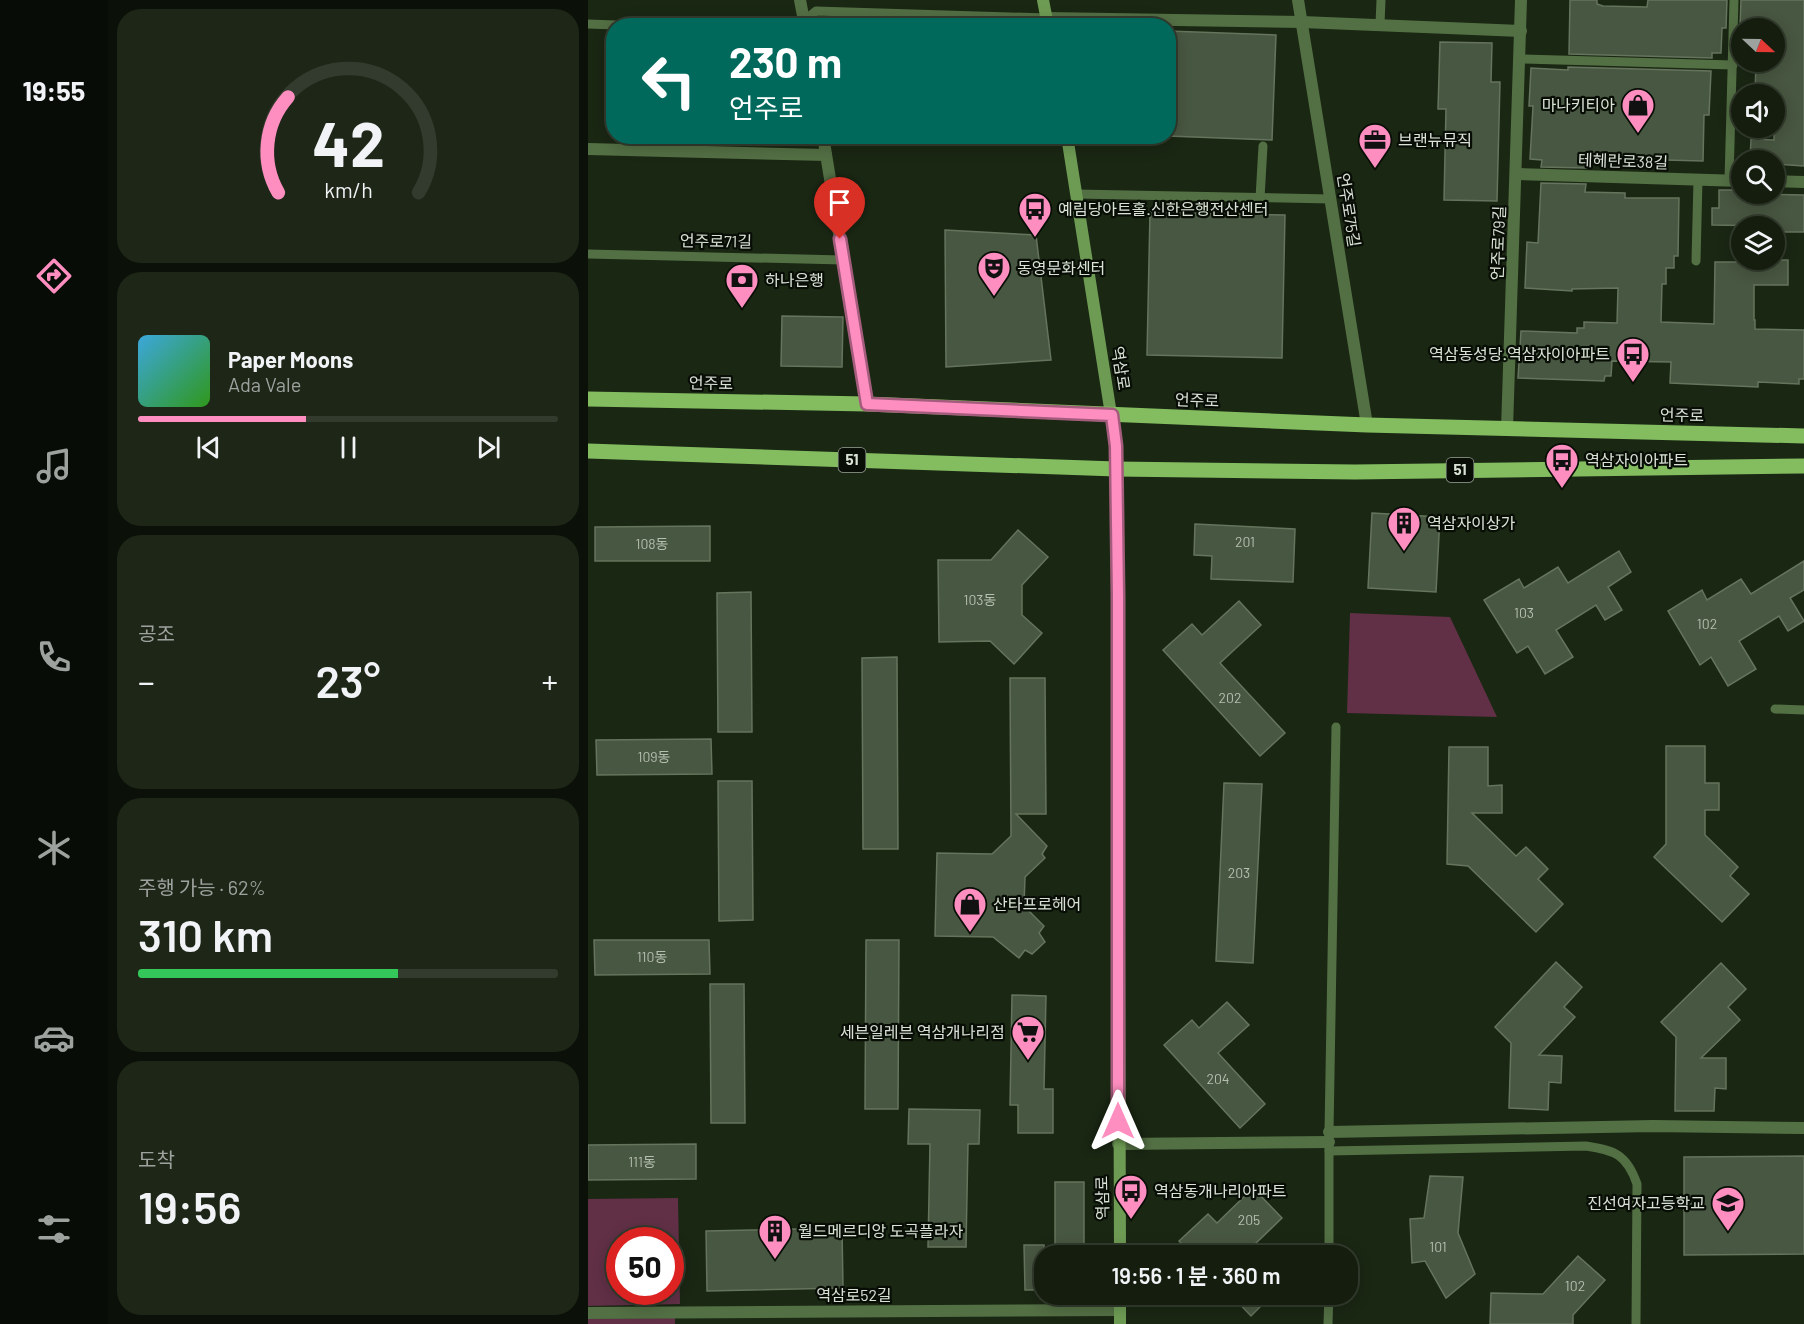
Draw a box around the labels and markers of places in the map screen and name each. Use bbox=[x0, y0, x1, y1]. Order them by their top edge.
shop icon: 마나키티아 bbox=[1620, 87, 1656, 134]
place label: 마나키티아 bbox=[1541, 95, 1615, 114]
office icon: 브랜뉴뮤직 bbox=[1357, 122, 1393, 169]
place label: 브랜뉴뮤직 bbox=[1398, 130, 1472, 149]
pin bbox=[814, 177, 865, 239]
bus stop icon: 예림당아트홀.신한은행전산센터 bbox=[1017, 191, 1053, 238]
place label: 예림당아트홀.신한은행전산센터 bbox=[1058, 199, 1269, 218]
theatre icon: 동영문화센터 bbox=[976, 250, 1012, 297]
place label: 동영문화센터 bbox=[1017, 258, 1105, 277]
bank icon: 하나은행 bbox=[724, 262, 760, 309]
place label: 하나은행 bbox=[765, 270, 824, 289]
bus stop icon: 역삼동성당.역삼자이아파트 bbox=[1615, 336, 1651, 383]
place label: 역삼동성당.역삼자이아파트 bbox=[1429, 344, 1610, 363]
bus stop icon: 역삼자이아파트 bbox=[1544, 442, 1580, 489]
place label: 역삼자이아파트 bbox=[1585, 450, 1688, 469]
building icon: 역삼자이상가 bbox=[1386, 505, 1422, 552]
place label: 역삼자이상가 bbox=[1427, 513, 1516, 532]
shop icon: 산타프로헤어 bbox=[952, 886, 988, 933]
place label: 산타프로헤어 bbox=[993, 894, 1081, 913]
supermarket icon: 세븐일레븐 역삼개나리점 bbox=[1010, 1014, 1046, 1061]
place label: 세븐일레븐 역삼개나리점 bbox=[840, 1022, 1005, 1041]
bus stop icon: 역삼동개나리아파트 bbox=[1113, 1173, 1149, 1220]
place label: 역삼동개나리아파트 bbox=[1154, 1181, 1286, 1200]
school or university icon: 진선여자고등학교 bbox=[1710, 1185, 1746, 1232]
place label: 진선여자고등학교 bbox=[1587, 1193, 1705, 1212]
building icon: 월드메르디앙 도곡플라자 bbox=[757, 1213, 793, 1260]
place label: 월드메르디앙 도곡플라자 bbox=[798, 1221, 963, 1240]

